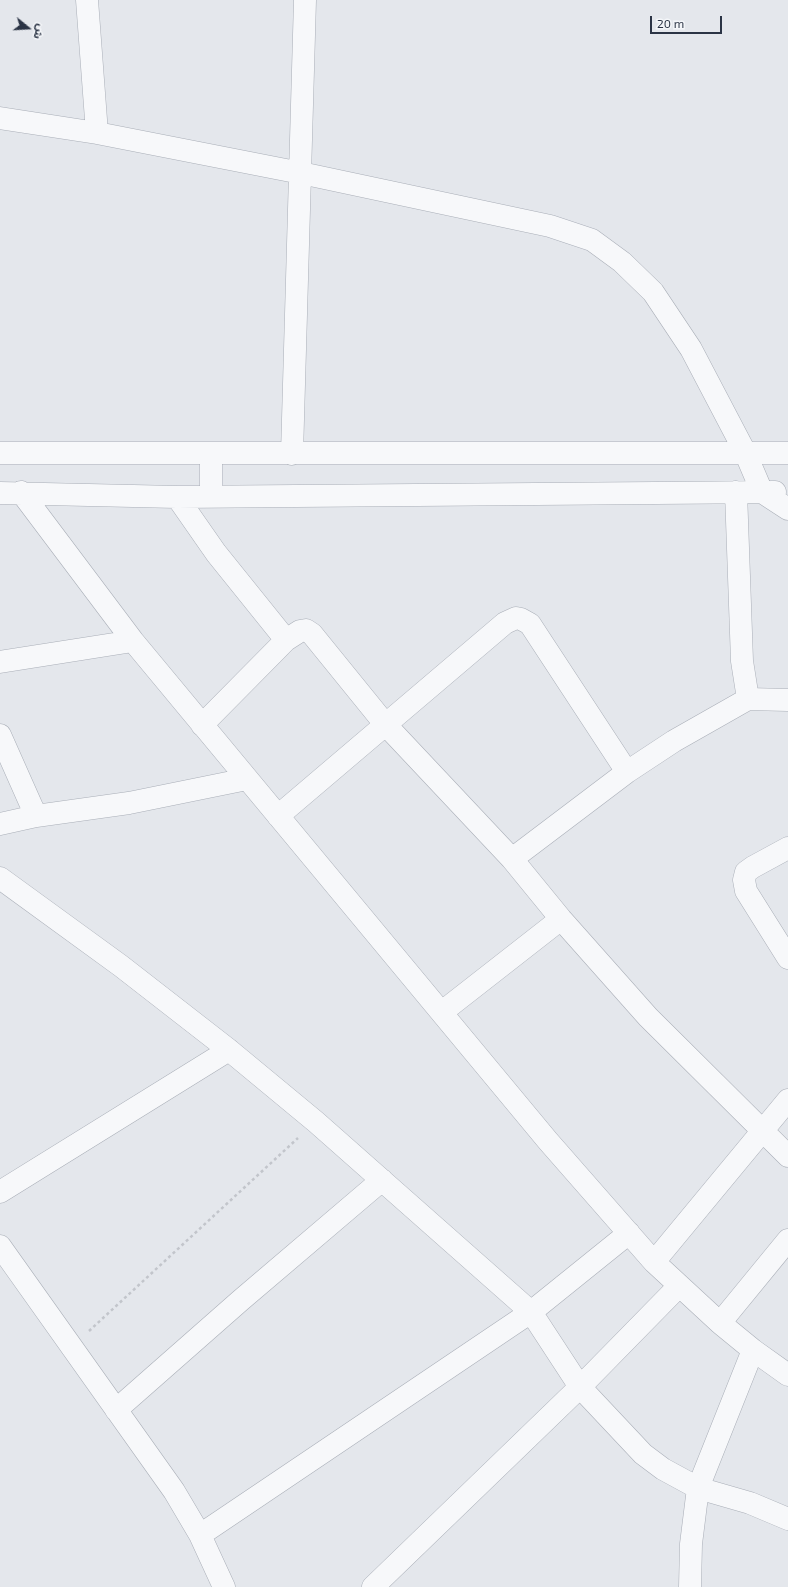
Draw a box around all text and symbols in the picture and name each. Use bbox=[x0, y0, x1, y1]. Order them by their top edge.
north arrow bbox=[8, 8, 48, 48]
scale bar bbox=[652, 8, 724, 34]
text: 20 m bbox=[657, 16, 684, 30]
text: ش bbox=[31, 23, 48, 41]

